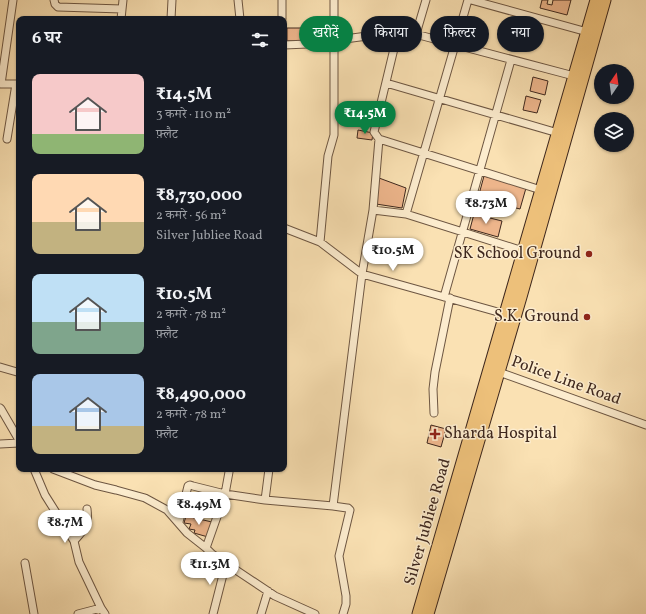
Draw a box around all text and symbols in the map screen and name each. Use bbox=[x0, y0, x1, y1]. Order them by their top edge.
chip: खरीदें bbox=[299, 16, 353, 52]
chip: किराया bbox=[361, 16, 422, 52]
chip: फ़िल्टर bbox=[430, 16, 489, 52]
chip: नया bbox=[497, 16, 544, 52]
text: 6 घर bbox=[32, 27, 62, 50]
icon: filters bbox=[249, 29, 271, 51]
north arrow bbox=[594, 64, 634, 104]
map controls bbox=[594, 64, 634, 152]
text: ₹14.5M bbox=[156, 83, 212, 106]
icon: home bbox=[64, 90, 112, 138]
pin: ₹14.5M bbox=[332, 101, 398, 135]
text: ₹14.5M bbox=[344, 105, 386, 123]
text: 3 कमरे · 110 m² bbox=[156, 106, 231, 124]
button: layers bbox=[594, 112, 634, 152]
text: फ़्लैट bbox=[156, 126, 178, 144]
text: ₹8,730,000 bbox=[156, 184, 242, 207]
icon: home bbox=[64, 190, 112, 238]
pin: ₹8.73M bbox=[453, 191, 519, 225]
text: ₹8.73M bbox=[465, 195, 507, 213]
text: 2 कमरे · 56 m² bbox=[156, 207, 226, 225]
text: Silver Jubliee Road bbox=[156, 227, 263, 245]
pin: ₹10.5M bbox=[360, 238, 426, 272]
text: ₹10.5M bbox=[372, 242, 414, 260]
place label: SK School Ground bbox=[454, 243, 581, 265]
marker: SK School Ground bbox=[584, 249, 594, 259]
text: ₹10.5M bbox=[156, 283, 212, 306]
icon: home bbox=[64, 290, 112, 338]
text: 2 कमरे · 78 m² bbox=[156, 306, 226, 324]
place label: S.K. Ground bbox=[494, 306, 579, 328]
marker: S.K. Ground bbox=[582, 312, 592, 322]
text: फ़्लैट bbox=[156, 326, 178, 344]
street label: Police Line Road bbox=[508, 351, 624, 411]
text: ₹8,490,000 bbox=[156, 383, 246, 406]
icon: home bbox=[64, 390, 112, 438]
text: 2 कमरे · 78 m² bbox=[156, 406, 226, 424]
place label: Sharda Hospital bbox=[444, 423, 557, 445]
text: फ़्लैट bbox=[156, 426, 178, 444]
marker: Sharda Hospital bbox=[429, 428, 441, 440]
street label: Silver Jubliee Road bbox=[399, 456, 457, 588]
pin: ₹8.49M bbox=[166, 492, 232, 526]
text: ₹8.49M bbox=[176, 496, 222, 514]
pin: ₹8.7M bbox=[37, 510, 93, 544]
text: ₹8.7M bbox=[47, 514, 83, 532]
pin: ₹11.3M bbox=[177, 552, 243, 586]
text: ₹11.3M bbox=[190, 556, 230, 574]

